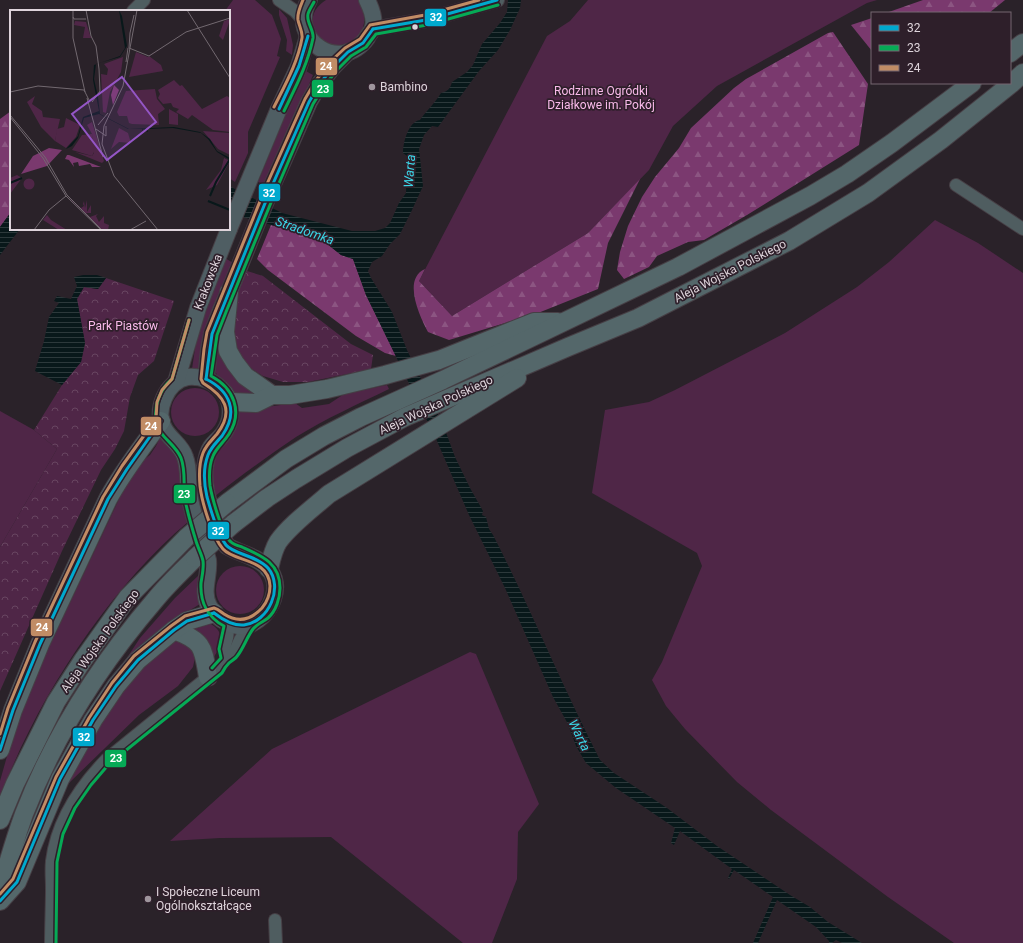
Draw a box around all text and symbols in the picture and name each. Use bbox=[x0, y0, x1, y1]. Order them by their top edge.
line badge: 32 bbox=[424, 8, 447, 27]
inset map bbox=[10, 10, 230, 230]
text: 32 bbox=[430, 11, 442, 24]
legend bbox=[871, 12, 1011, 84]
text: 32 bbox=[907, 21, 921, 35]
unlabelled marker bbox=[410, 22, 420, 32]
text: 23 bbox=[907, 41, 921, 55]
line badge: 24 bbox=[315, 57, 338, 76]
text: 24 bbox=[320, 60, 333, 73]
text: 24 bbox=[907, 61, 921, 75]
line badge: 23 bbox=[311, 79, 334, 98]
place label: Bambino bbox=[380, 80, 428, 94]
marker: Bambino bbox=[367, 82, 377, 92]
text: 23 bbox=[317, 83, 329, 96]
park label: Rodzinne Ogródki Działkowe im. Pokój bbox=[547, 84, 655, 112]
water label: Warta bbox=[401, 154, 418, 188]
line badge: 32 bbox=[258, 183, 281, 202]
text: 32 bbox=[263, 187, 275, 200]
water label: Stradomka bbox=[274, 213, 336, 248]
street label: Aleja Wojska Polskiego bbox=[672, 237, 788, 305]
street label: Krakowska bbox=[191, 252, 225, 312]
park label: Park Piastów bbox=[88, 319, 158, 333]
street label: Aleja Wojska Polskiego bbox=[377, 372, 495, 438]
line badge: 24 bbox=[140, 416, 162, 436]
text: 24 bbox=[145, 420, 158, 433]
line badge: 23 bbox=[173, 484, 196, 504]
text: 23 bbox=[178, 488, 190, 501]
line badge: 32 bbox=[207, 521, 230, 540]
text: 32 bbox=[212, 525, 224, 538]
street label: Aleja Wojska Polskiego bbox=[58, 587, 142, 695]
line badge: 24 bbox=[30, 618, 53, 637]
text: 24 bbox=[36, 621, 49, 634]
water label: Warta bbox=[565, 717, 594, 754]
line badge: 32 bbox=[72, 727, 95, 747]
text: 32 bbox=[78, 731, 90, 744]
line badge: 23 bbox=[104, 749, 127, 768]
text: 23 bbox=[110, 752, 122, 765]
place label: I Społeczne Liceum Ogólnokształcące bbox=[156, 885, 260, 913]
marker: I Społeczne Liceum Ogólnokształcące bbox=[143, 894, 153, 904]

